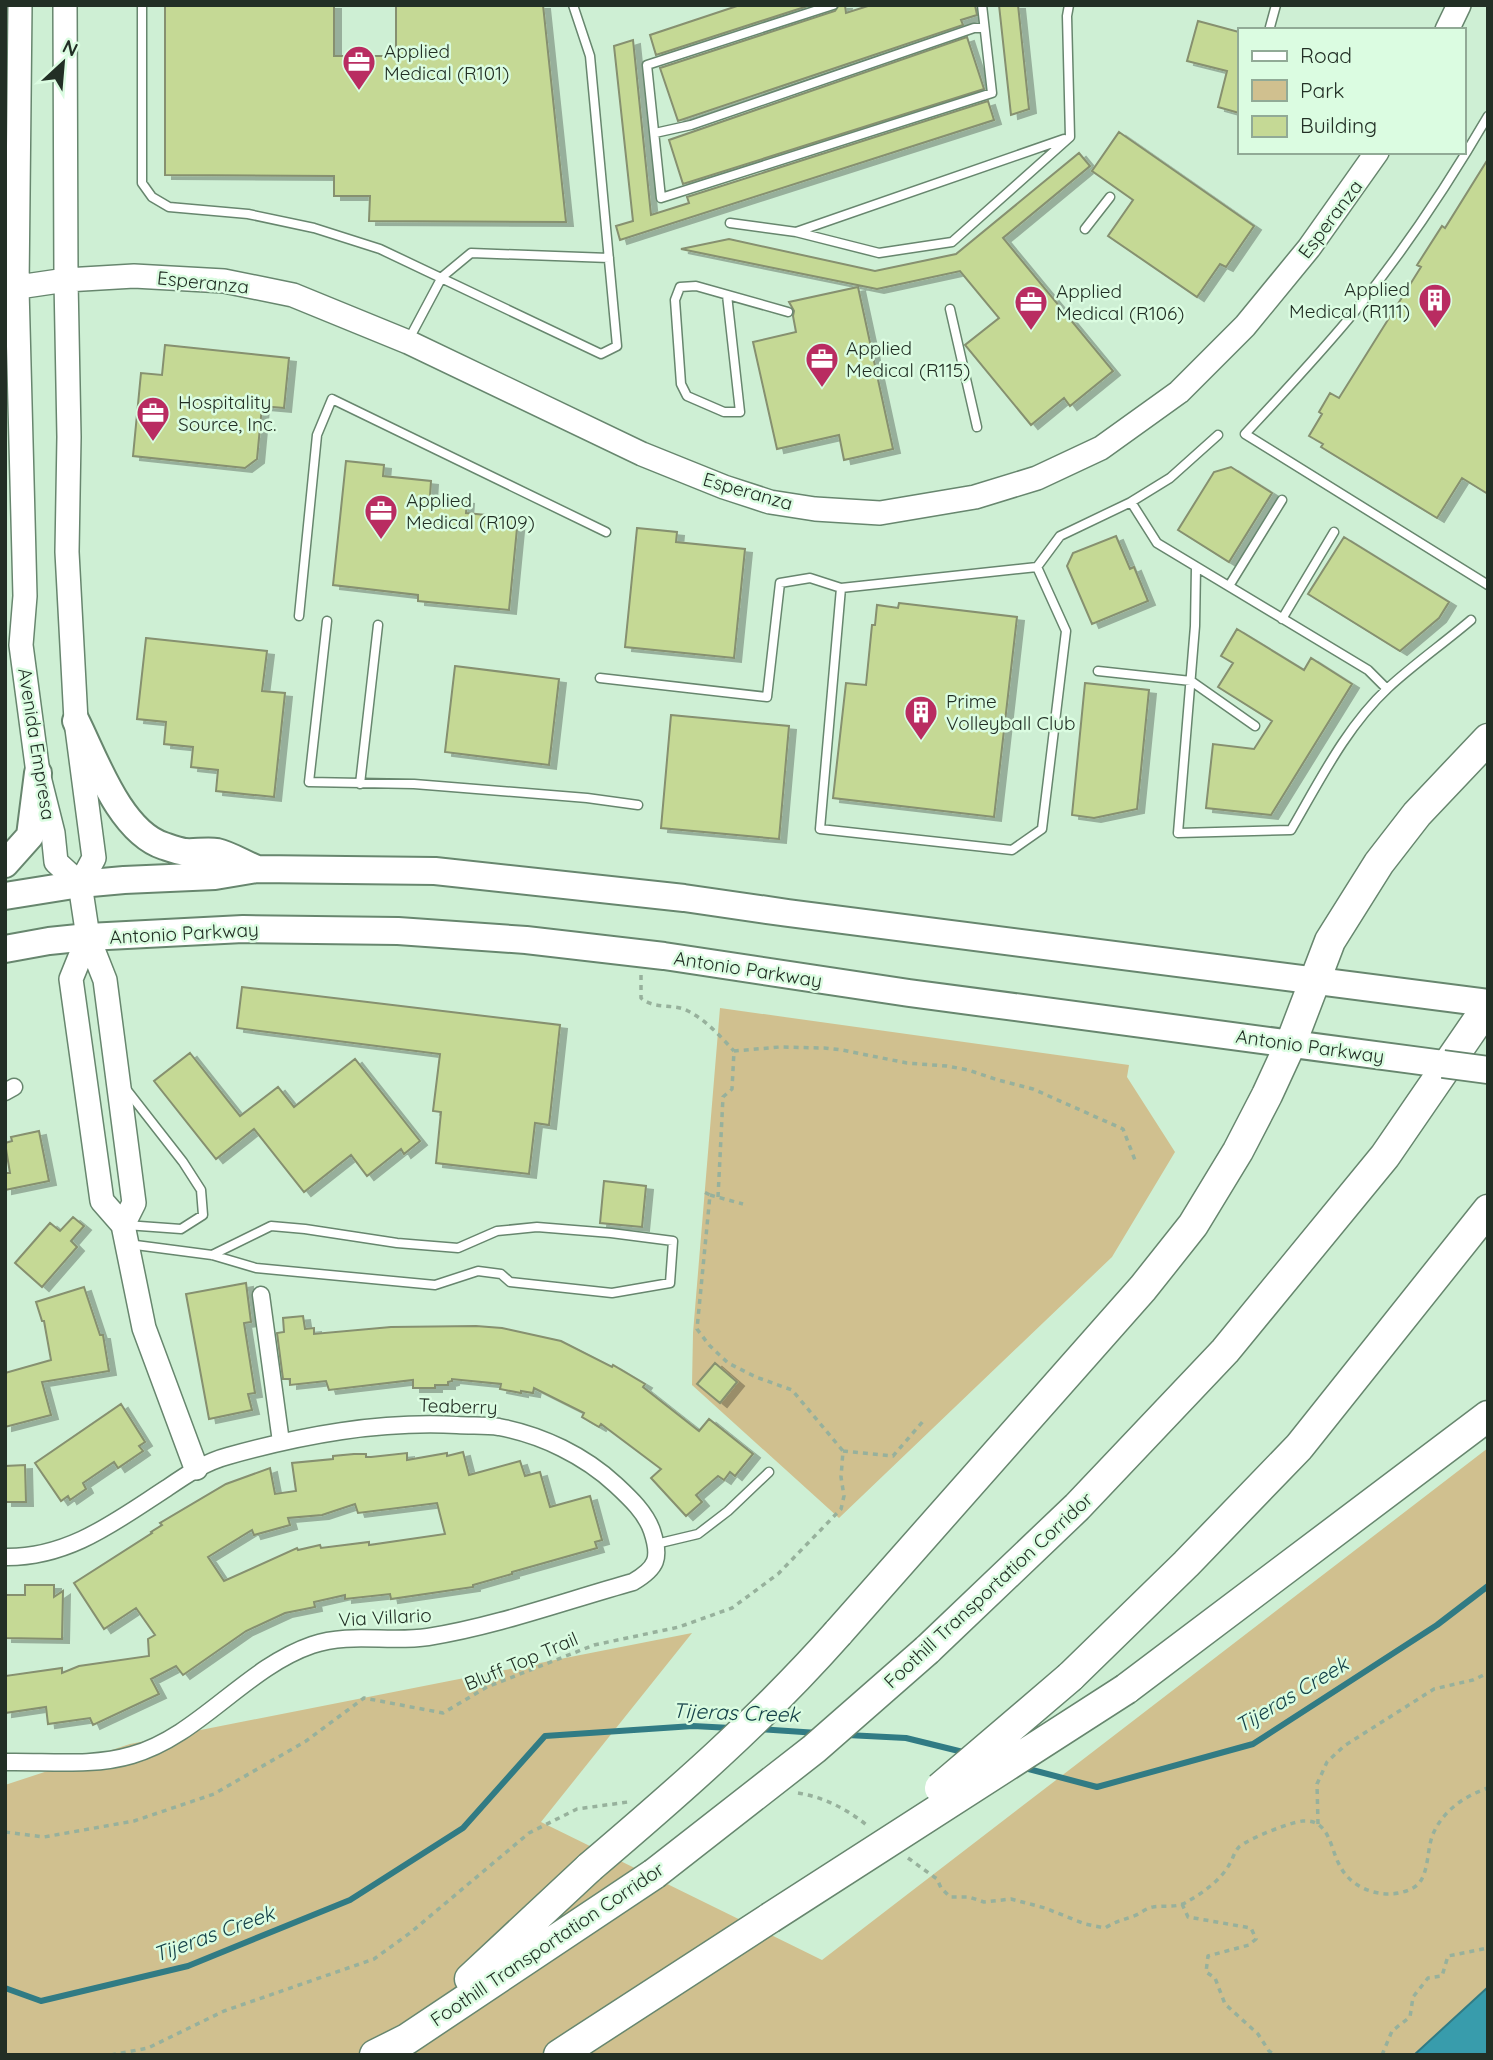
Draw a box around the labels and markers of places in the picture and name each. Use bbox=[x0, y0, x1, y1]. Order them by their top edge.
place label: Applied Medical (R101) bbox=[384, 39, 509, 85]
office icon: Applied Medical (R101) bbox=[340, 43, 378, 92]
place label: Applied Medical (R111) bbox=[1289, 277, 1410, 323]
place label: Applied Medical (R106) bbox=[1056, 279, 1184, 325]
building icon: Applied Medical (R111) bbox=[1416, 281, 1454, 330]
office icon: Applied Medical (R106) bbox=[1012, 283, 1050, 332]
place label: Applied Medical (R115) bbox=[846, 336, 970, 382]
office icon: Applied Medical (R115) bbox=[803, 340, 841, 389]
place label: Hospitality Source, Inc. bbox=[178, 390, 276, 436]
office icon: Hospitality Source, Inc. bbox=[134, 394, 172, 443]
place label: Applied Medical (R109) bbox=[406, 488, 535, 534]
office icon: Applied Medical (R109) bbox=[362, 492, 400, 541]
place label: Prime Volleyball Club bbox=[946, 689, 1076, 735]
building icon: Prime Volleyball Club bbox=[902, 693, 940, 742]

